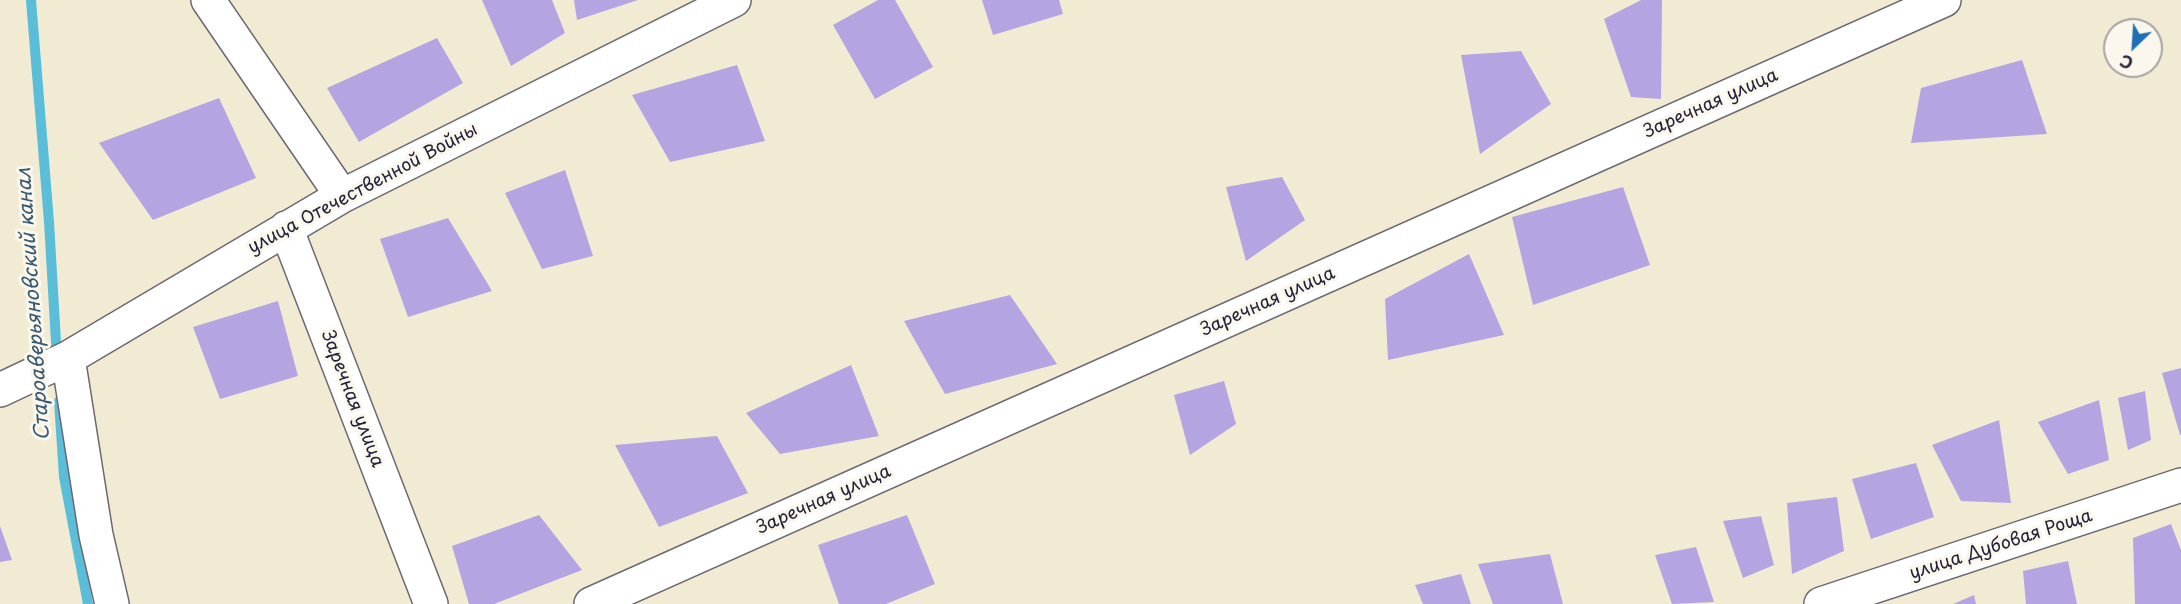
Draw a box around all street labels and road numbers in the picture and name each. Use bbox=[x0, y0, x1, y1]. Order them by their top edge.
street label: Заречная улица bbox=[1641, 65, 1781, 143]
street label: улица Отечественной Войны bbox=[244, 119, 482, 259]
street label: Заречная улица bbox=[1198, 263, 1338, 341]
street label: Заречная улица bbox=[316, 328, 388, 470]
street label: Заречная улица bbox=[754, 461, 894, 539]
street label: улица Дубовая Роща bbox=[1907, 505, 2095, 585]

